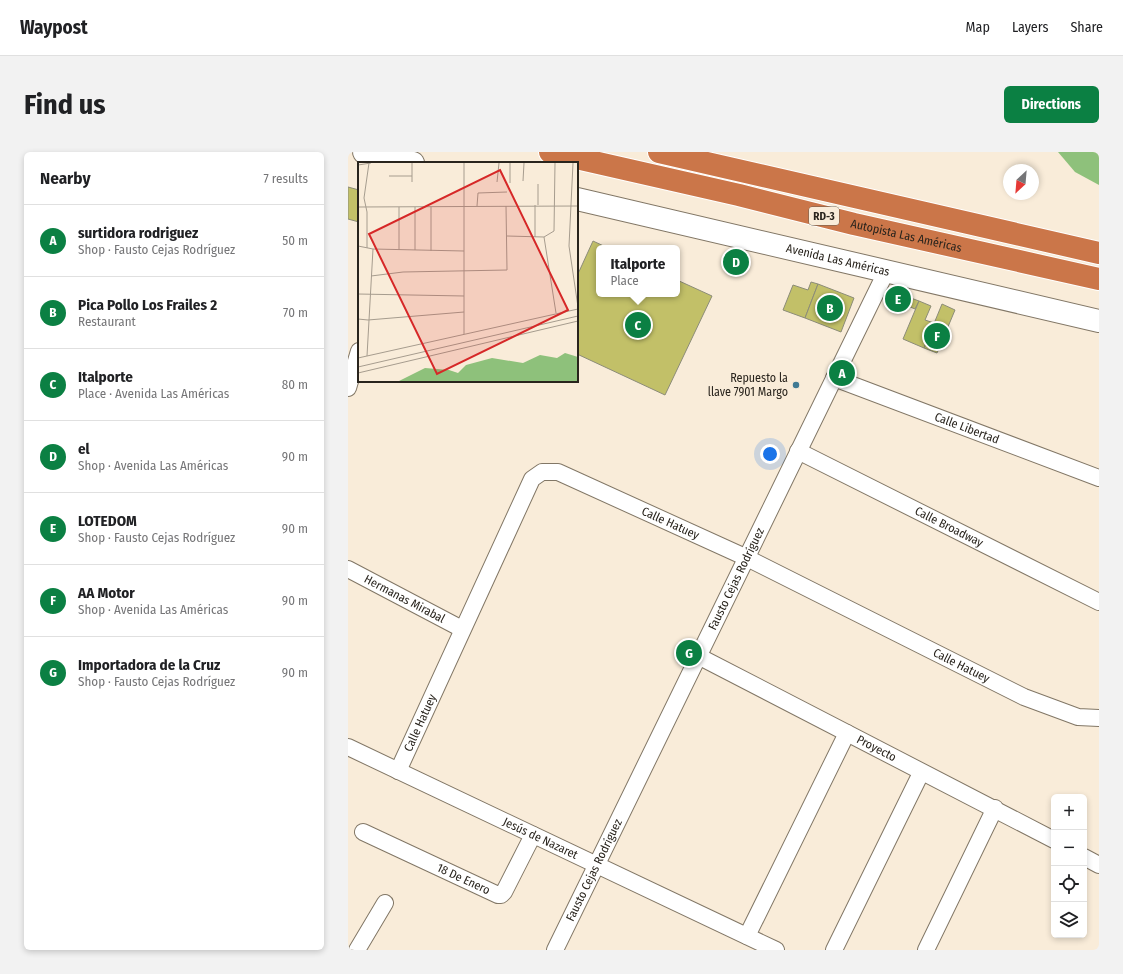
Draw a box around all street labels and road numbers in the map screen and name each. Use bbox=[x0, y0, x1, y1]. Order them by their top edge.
road number: RD-3 bbox=[809, 207, 839, 225]
street label: Autopista Las Américas bbox=[849, 216, 963, 255]
street label: Avenida Las Américas bbox=[785, 241, 891, 279]
street label: Calle Libertad bbox=[933, 410, 1001, 447]
street label: Calle Hatuey bbox=[640, 504, 702, 542]
street label: Calle Broadway bbox=[913, 504, 986, 550]
street label: Fausto Cejas Rodríguez bbox=[705, 525, 767, 632]
street label: Hermanas Mirabal bbox=[362, 572, 447, 626]
street label: Calle Hatuey bbox=[931, 646, 993, 686]
street label: Calle Hatuey bbox=[401, 691, 440, 754]
street label: Proyecto bbox=[854, 732, 899, 764]
street label: Jesús de Nazaret bbox=[501, 815, 580, 862]
street label: Fausto Cejas Rodríguez bbox=[563, 816, 625, 923]
street label: 18 De Enero bbox=[435, 860, 492, 897]

